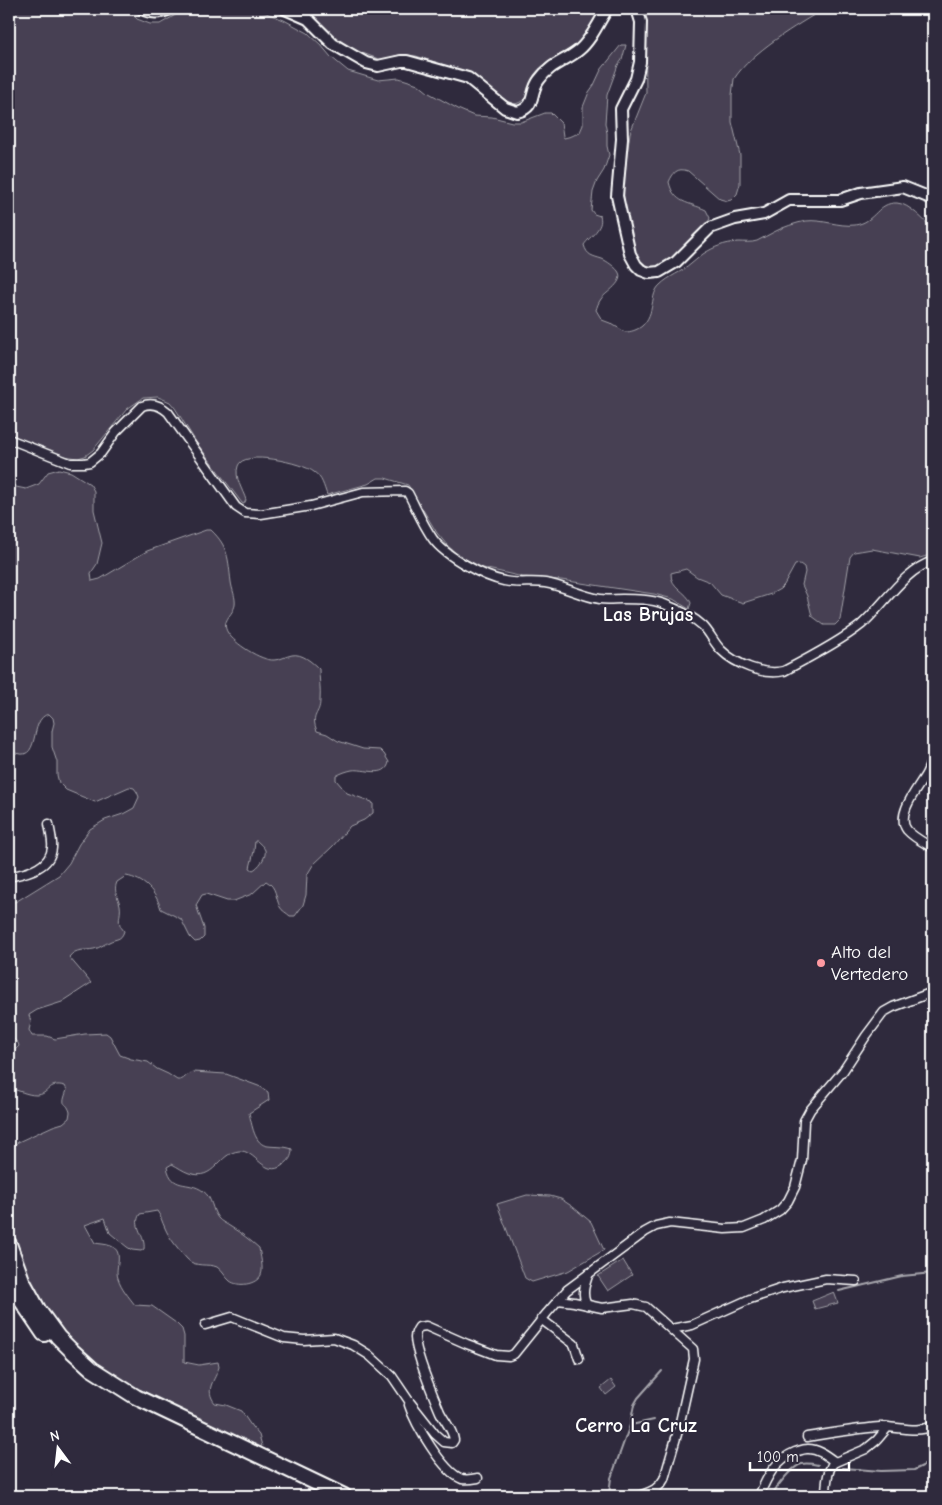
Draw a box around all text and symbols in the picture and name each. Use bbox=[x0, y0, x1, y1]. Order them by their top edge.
district label: Las Brujas bbox=[603, 603, 693, 626]
place label: Alto del Vertedero bbox=[831, 941, 908, 985]
marker: Alto del Vertedero bbox=[815, 957, 827, 969]
district label: Cerro La Cruz bbox=[575, 1414, 697, 1437]
north arrow bbox=[32, 1422, 82, 1472]
text: N bbox=[48, 1427, 61, 1445]
scale bar bbox=[750, 1440, 848, 1472]
text: 100 m bbox=[757, 1448, 799, 1466]

